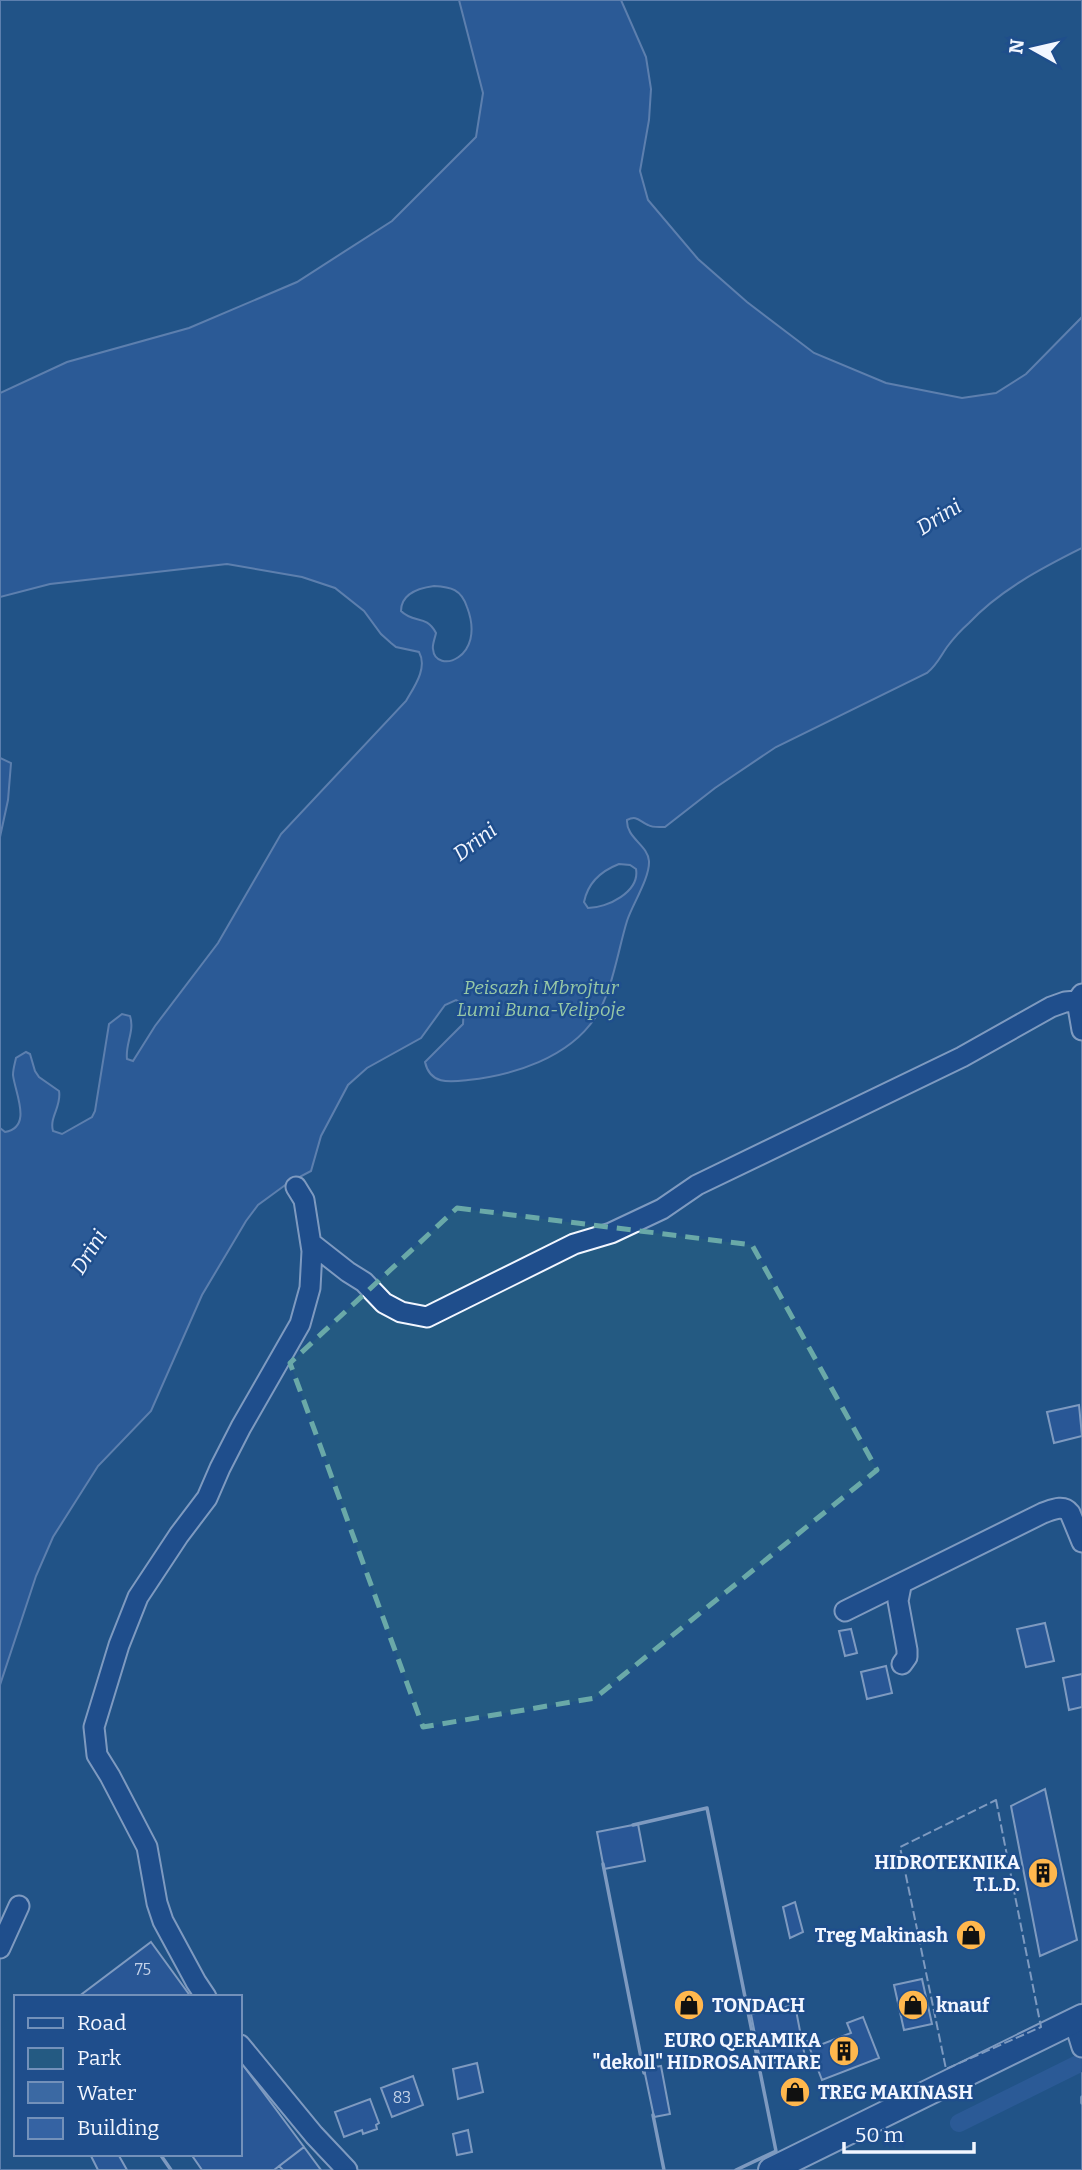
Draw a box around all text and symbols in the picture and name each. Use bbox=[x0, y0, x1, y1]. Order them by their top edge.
north arrow bbox=[998, 14, 1068, 84]
text: N bbox=[1004, 38, 1029, 56]
water label: Drini bbox=[912, 493, 966, 541]
water label: Drini bbox=[448, 817, 502, 867]
park label: Peisazh i Mbrojtur Lumi Buna-Velipoje bbox=[457, 976, 626, 1021]
water label: Drini bbox=[65, 1225, 113, 1279]
place label: HIDROTEKNIKA T.L.D. bbox=[874, 1851, 1020, 1896]
building icon: HIDROTEKNIKA T.L.D. bbox=[1026, 1856, 1060, 1890]
shop icon: Treg Makinash bbox=[954, 1918, 988, 1952]
place label: Treg Makinash bbox=[815, 1924, 948, 1947]
house number: 75 bbox=[135, 1960, 151, 1979]
shop icon: TONDACH bbox=[672, 1988, 706, 2022]
shop icon: knauf bbox=[896, 1988, 930, 2022]
place label: TONDACH bbox=[712, 1994, 805, 2017]
place label: knauf bbox=[936, 1994, 991, 2017]
legend bbox=[14, 1995, 242, 2156]
text: Road bbox=[77, 2010, 126, 2036]
place label: EURO QERAMIKA "dekoll" HIDROSANITARE bbox=[592, 2029, 821, 2074]
building icon: EURO QERAMIKA "dekoll" HIDROSANITARE bbox=[827, 2034, 861, 2068]
text: Park bbox=[77, 2045, 121, 2071]
shop icon: TREG MAKINASH bbox=[778, 2075, 812, 2109]
text: Water bbox=[77, 2080, 136, 2106]
place label: TREG MAKINASH bbox=[818, 2081, 973, 2104]
house number: 83 bbox=[393, 2088, 411, 2107]
scale bar bbox=[844, 2110, 974, 2154]
text: Building bbox=[77, 2115, 160, 2141]
text: 50 m bbox=[855, 2122, 904, 2148]

